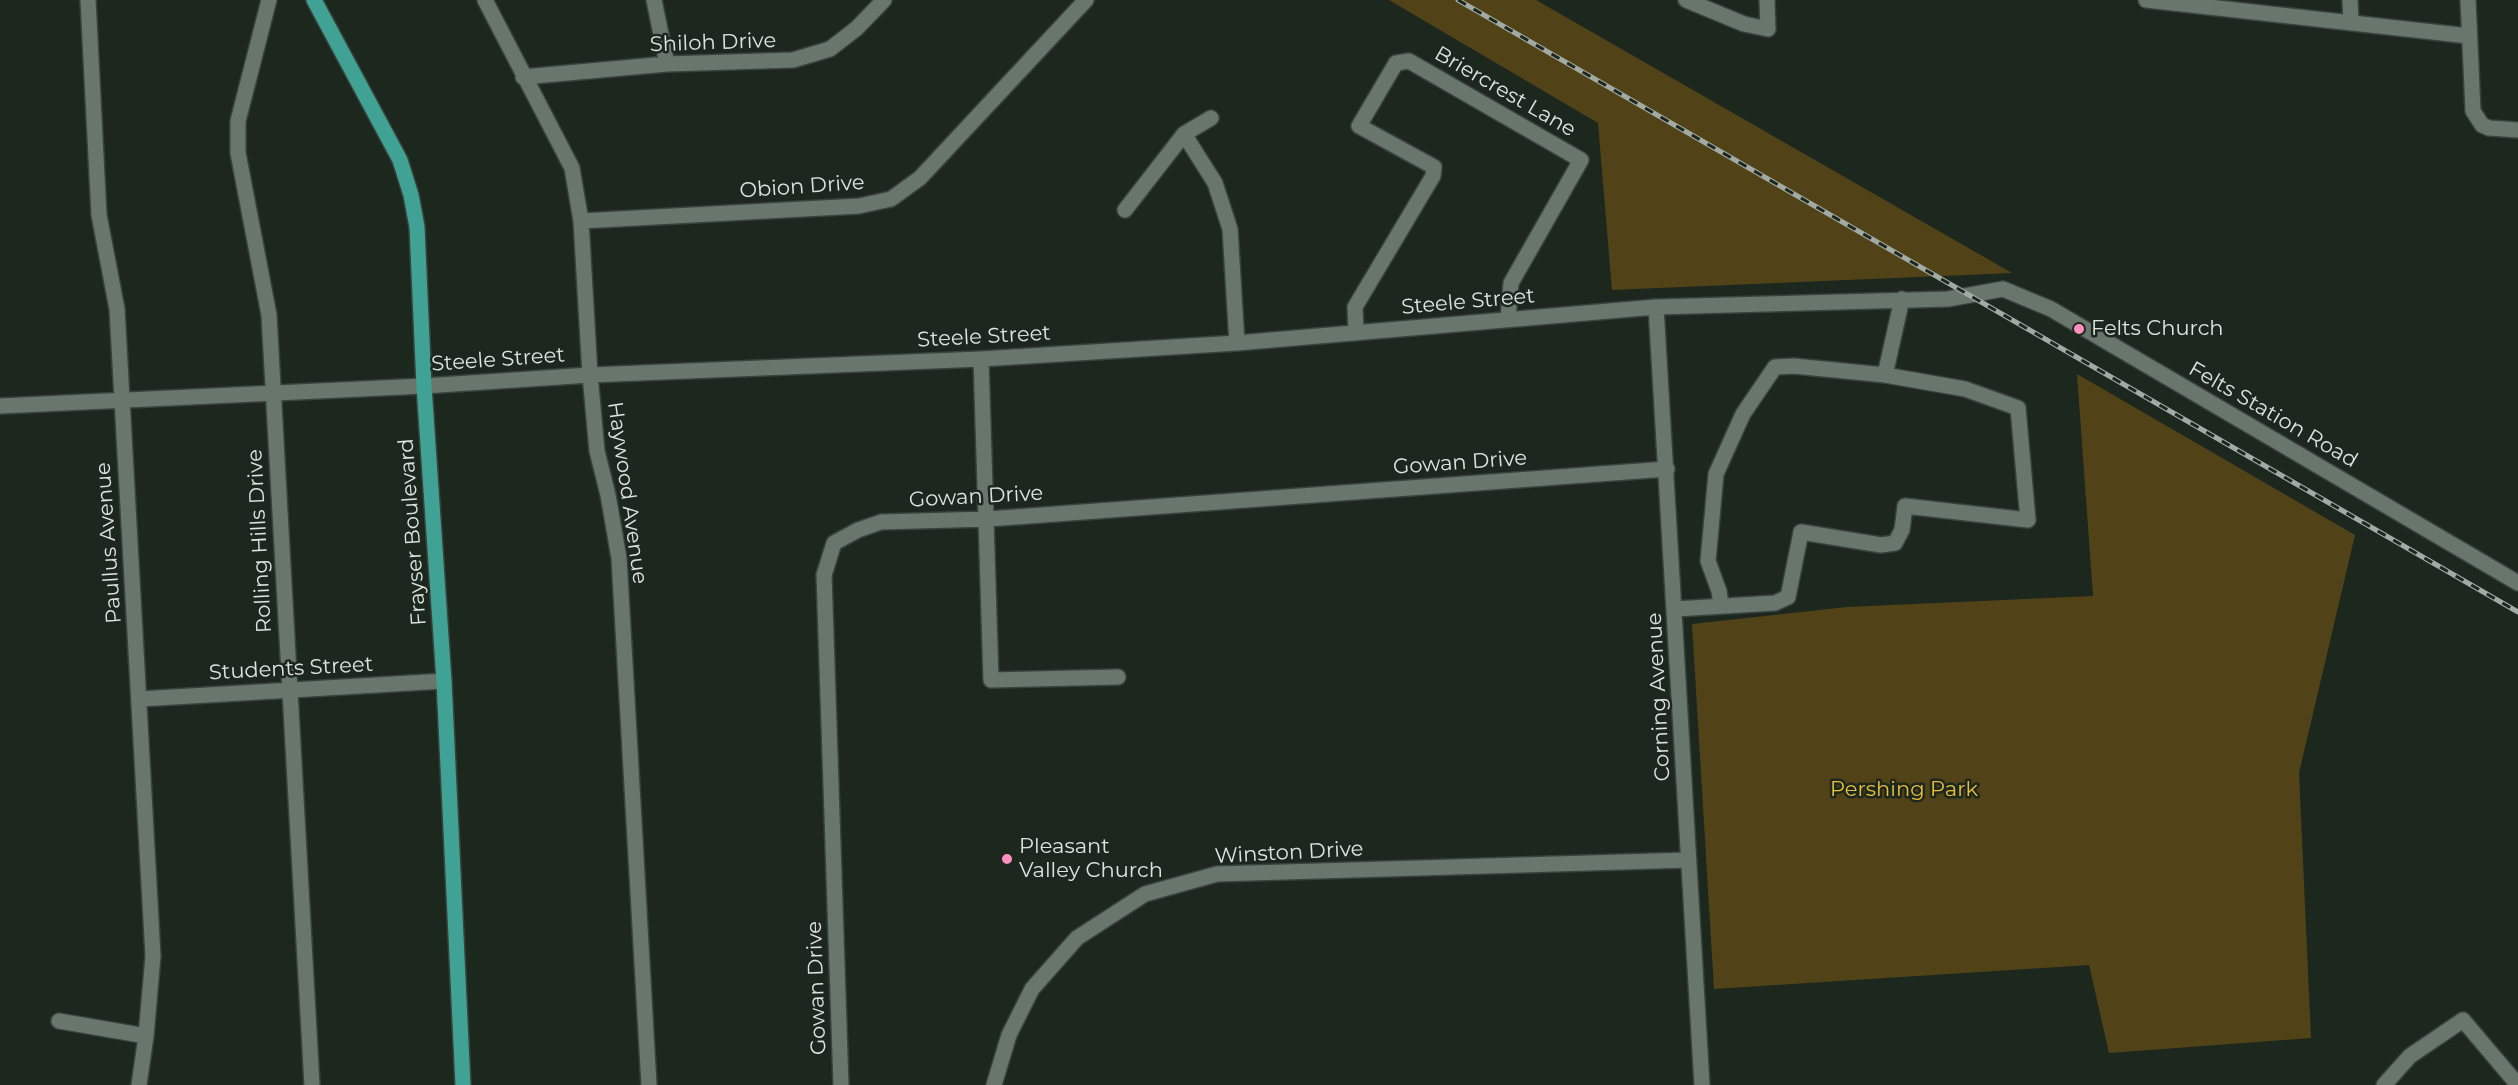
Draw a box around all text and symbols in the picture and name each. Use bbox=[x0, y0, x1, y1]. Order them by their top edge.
street label: Shiloh Drive bbox=[649, 28, 777, 58]
street label: Briercrest Lane bbox=[1430, 41, 1580, 143]
street label: Obion Drive bbox=[739, 170, 865, 204]
street label: Steele Street bbox=[1400, 284, 1536, 320]
place label: Felts Church bbox=[2091, 316, 2224, 342]
street label: Steele Street bbox=[917, 321, 1051, 353]
marker: Felts Church bbox=[2072, 322, 2086, 336]
street label: Steele Street bbox=[430, 343, 566, 377]
street label: Felts Station Road bbox=[2184, 356, 2362, 474]
street label: Haywood Avenue bbox=[602, 400, 652, 586]
street label: Frayser Boulevard bbox=[394, 437, 432, 627]
street label: Gowan Drive bbox=[1392, 446, 1528, 480]
street label: Rolling Hills Drive bbox=[243, 448, 277, 634]
street label: Paullus Avenue bbox=[91, 461, 127, 625]
street label: Gowan Drive bbox=[908, 481, 1044, 513]
street label: Corning Avenue bbox=[1642, 612, 1676, 782]
street label: Students Street bbox=[208, 652, 374, 686]
park label: Pershing Park bbox=[1830, 777, 1978, 803]
place label: Pleasant Valley Church bbox=[1019, 834, 1163, 884]
street label: Winston Drive bbox=[1214, 837, 1364, 869]
marker: Pleasant Valley Church bbox=[1000, 852, 1014, 866]
street label: Gowan Drive bbox=[802, 920, 832, 1056]

